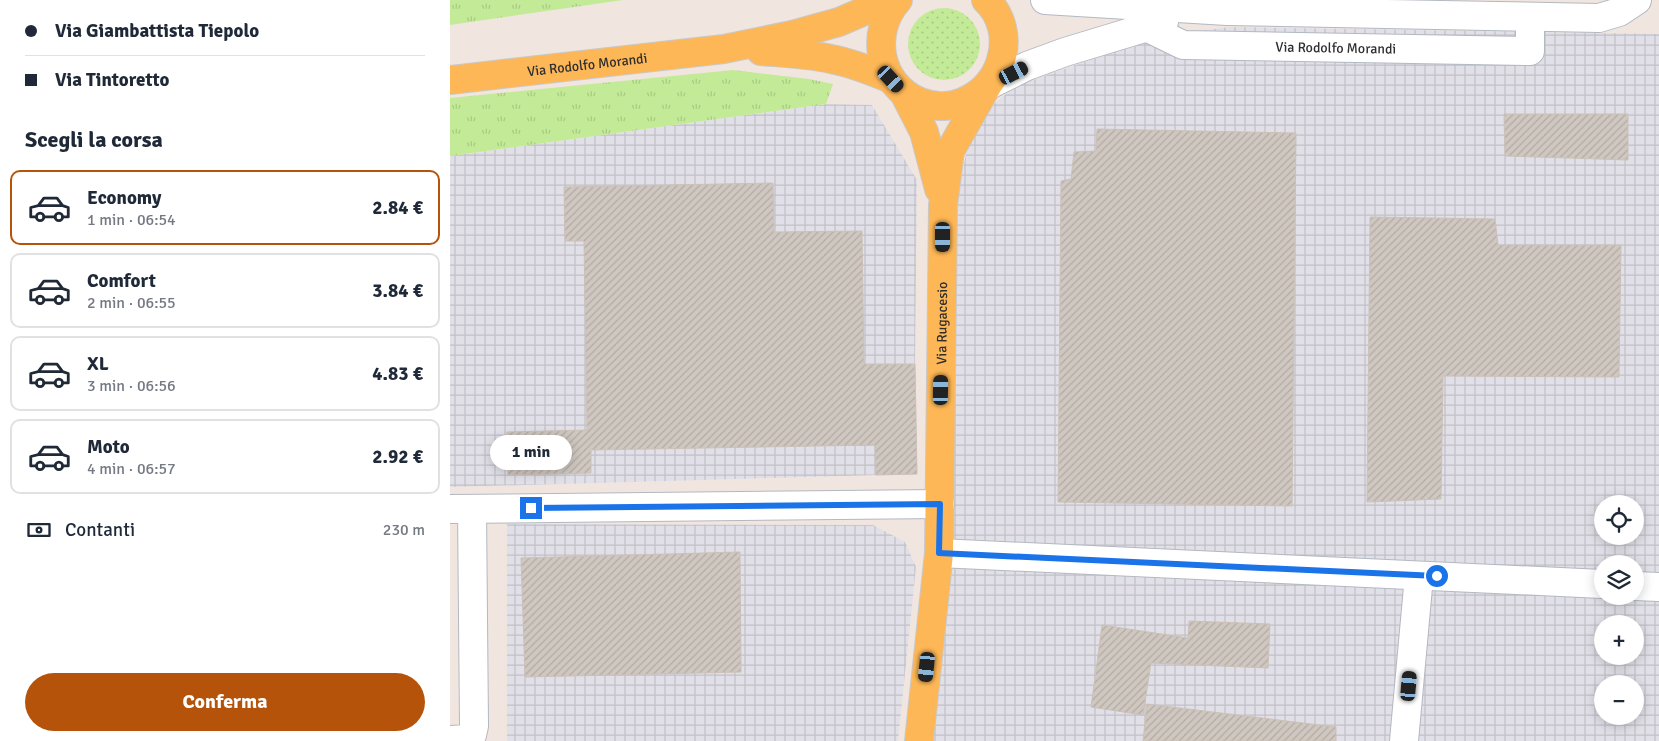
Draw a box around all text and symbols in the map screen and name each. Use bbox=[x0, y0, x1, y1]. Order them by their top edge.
text: Via Giambattista Tiepolo bbox=[55, 19, 259, 43]
street label: Via Rodolfo Morandi bbox=[1275, 38, 1396, 57]
street label: Via Rodolfo Morandi bbox=[526, 49, 648, 80]
car bbox=[997, 60, 1030, 86]
car bbox=[875, 63, 906, 95]
text: Via Tintoretto bbox=[55, 68, 169, 92]
text: Scegli la corsa bbox=[25, 126, 163, 153]
icon: car bbox=[27, 185, 72, 230]
text: Economy bbox=[87, 186, 161, 210]
text: 2.84 € bbox=[372, 196, 423, 220]
text: 1 min · 06:54 bbox=[87, 210, 176, 230]
car bbox=[935, 222, 950, 252]
icon: car bbox=[27, 268, 72, 313]
text: Comfort bbox=[87, 269, 156, 293]
text: 3.84 € bbox=[372, 279, 423, 303]
street label: Via Rugacesio bbox=[933, 281, 951, 365]
text: 2 min · 06:55 bbox=[87, 293, 176, 313]
icon: car bbox=[27, 351, 72, 396]
text: XL bbox=[87, 352, 109, 376]
text: 4.83 € bbox=[372, 362, 423, 386]
car bbox=[933, 375, 948, 405]
text: 3 min · 06:56 bbox=[87, 376, 176, 396]
icon: car bbox=[27, 434, 72, 479]
text: Moto bbox=[87, 435, 130, 459]
callout: 1 min bbox=[490, 436, 572, 470]
text: 1 min bbox=[512, 442, 550, 462]
text: 2.92 € bbox=[372, 445, 423, 469]
text: 4 min · 06:57 bbox=[87, 459, 176, 479]
map controls bbox=[1594, 495, 1644, 725]
button: locate bbox=[1594, 495, 1644, 545]
route end bbox=[520, 497, 542, 519]
icon: cash bbox=[25, 516, 53, 544]
text: Contanti bbox=[65, 518, 135, 542]
text: 230 m bbox=[383, 520, 425, 540]
button: layers bbox=[1594, 555, 1644, 605]
route start bbox=[1426, 565, 1448, 587]
button: + bbox=[1594, 615, 1644, 665]
car bbox=[917, 651, 936, 683]
car bbox=[1400, 670, 1417, 702]
button: Conferma bbox=[25, 673, 425, 731]
button: − bbox=[1594, 675, 1644, 725]

